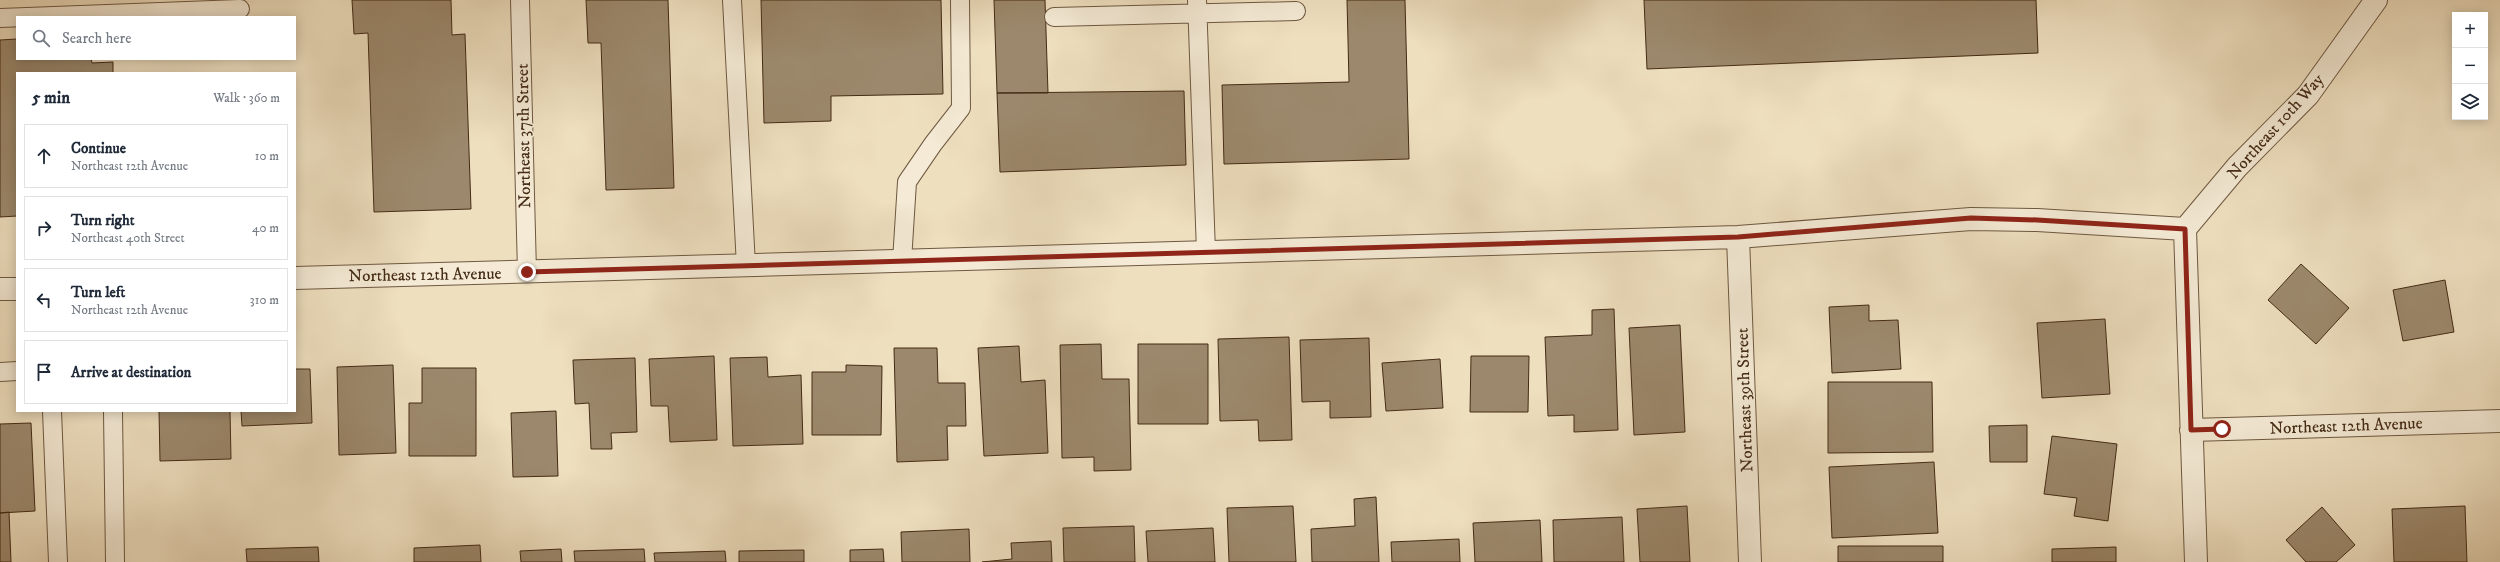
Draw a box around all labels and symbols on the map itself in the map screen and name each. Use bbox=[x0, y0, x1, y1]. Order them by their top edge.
street label: Northeast 37th Street bbox=[512, 63, 536, 209]
street label: Northeast 10th Way bbox=[2223, 69, 2330, 184]
street label: Northeast 12th Avenue bbox=[348, 263, 502, 287]
route end bbox=[518, 263, 536, 281]
street label: Northeast 39th Street bbox=[1731, 327, 1759, 473]
street label: Northeast 12th Avenue bbox=[2269, 412, 2423, 440]
route start bbox=[2213, 420, 2231, 438]

